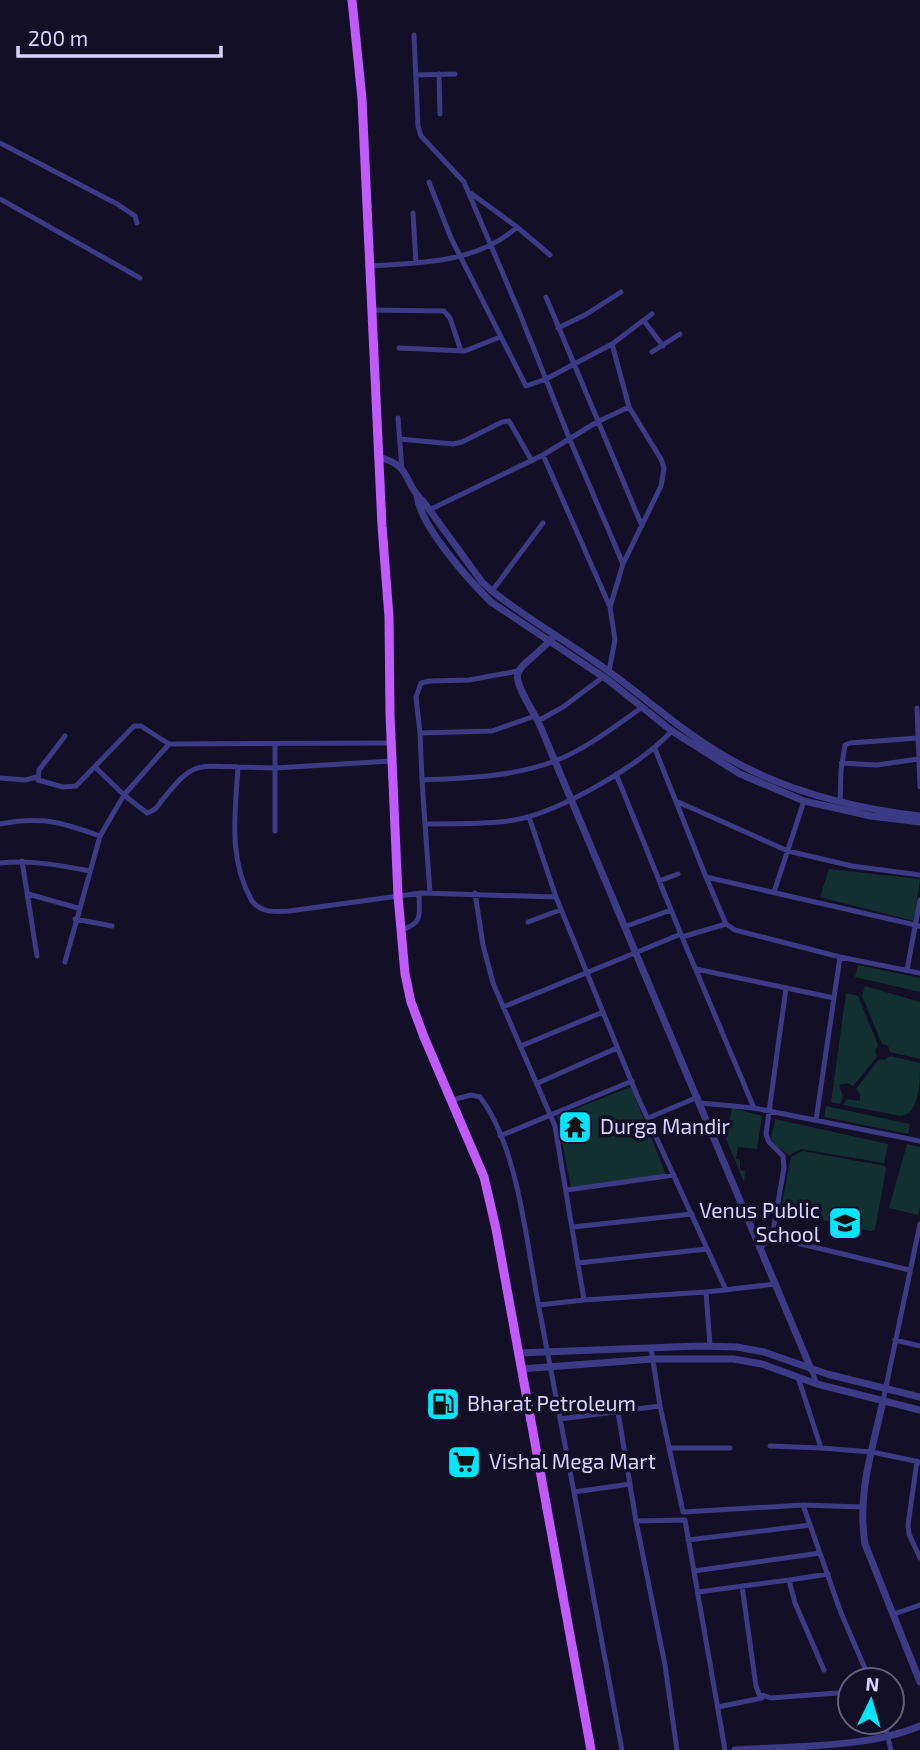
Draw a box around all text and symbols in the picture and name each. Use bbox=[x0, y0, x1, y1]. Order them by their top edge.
scale bar bbox=[18, 14, 220, 58]
text: 200 m bbox=[28, 25, 88, 50]
temple icon: Durga Mandir bbox=[556, 1108, 594, 1146]
place label: Durga Mandir bbox=[600, 1113, 730, 1138]
place label: Venus Public School bbox=[699, 1197, 821, 1246]
school or university icon: Venus Public School bbox=[826, 1204, 864, 1242]
fuel station icon: Bharat Petroleum bbox=[424, 1385, 462, 1423]
place label: Bharat Petroleum bbox=[467, 1390, 636, 1415]
supermarket icon: Vishal Mega Mart bbox=[445, 1443, 483, 1481]
place label: Vishal Mega Mart bbox=[489, 1448, 656, 1473]
north arrow bbox=[836, 1666, 906, 1736]
text: N bbox=[865, 1672, 880, 1696]

